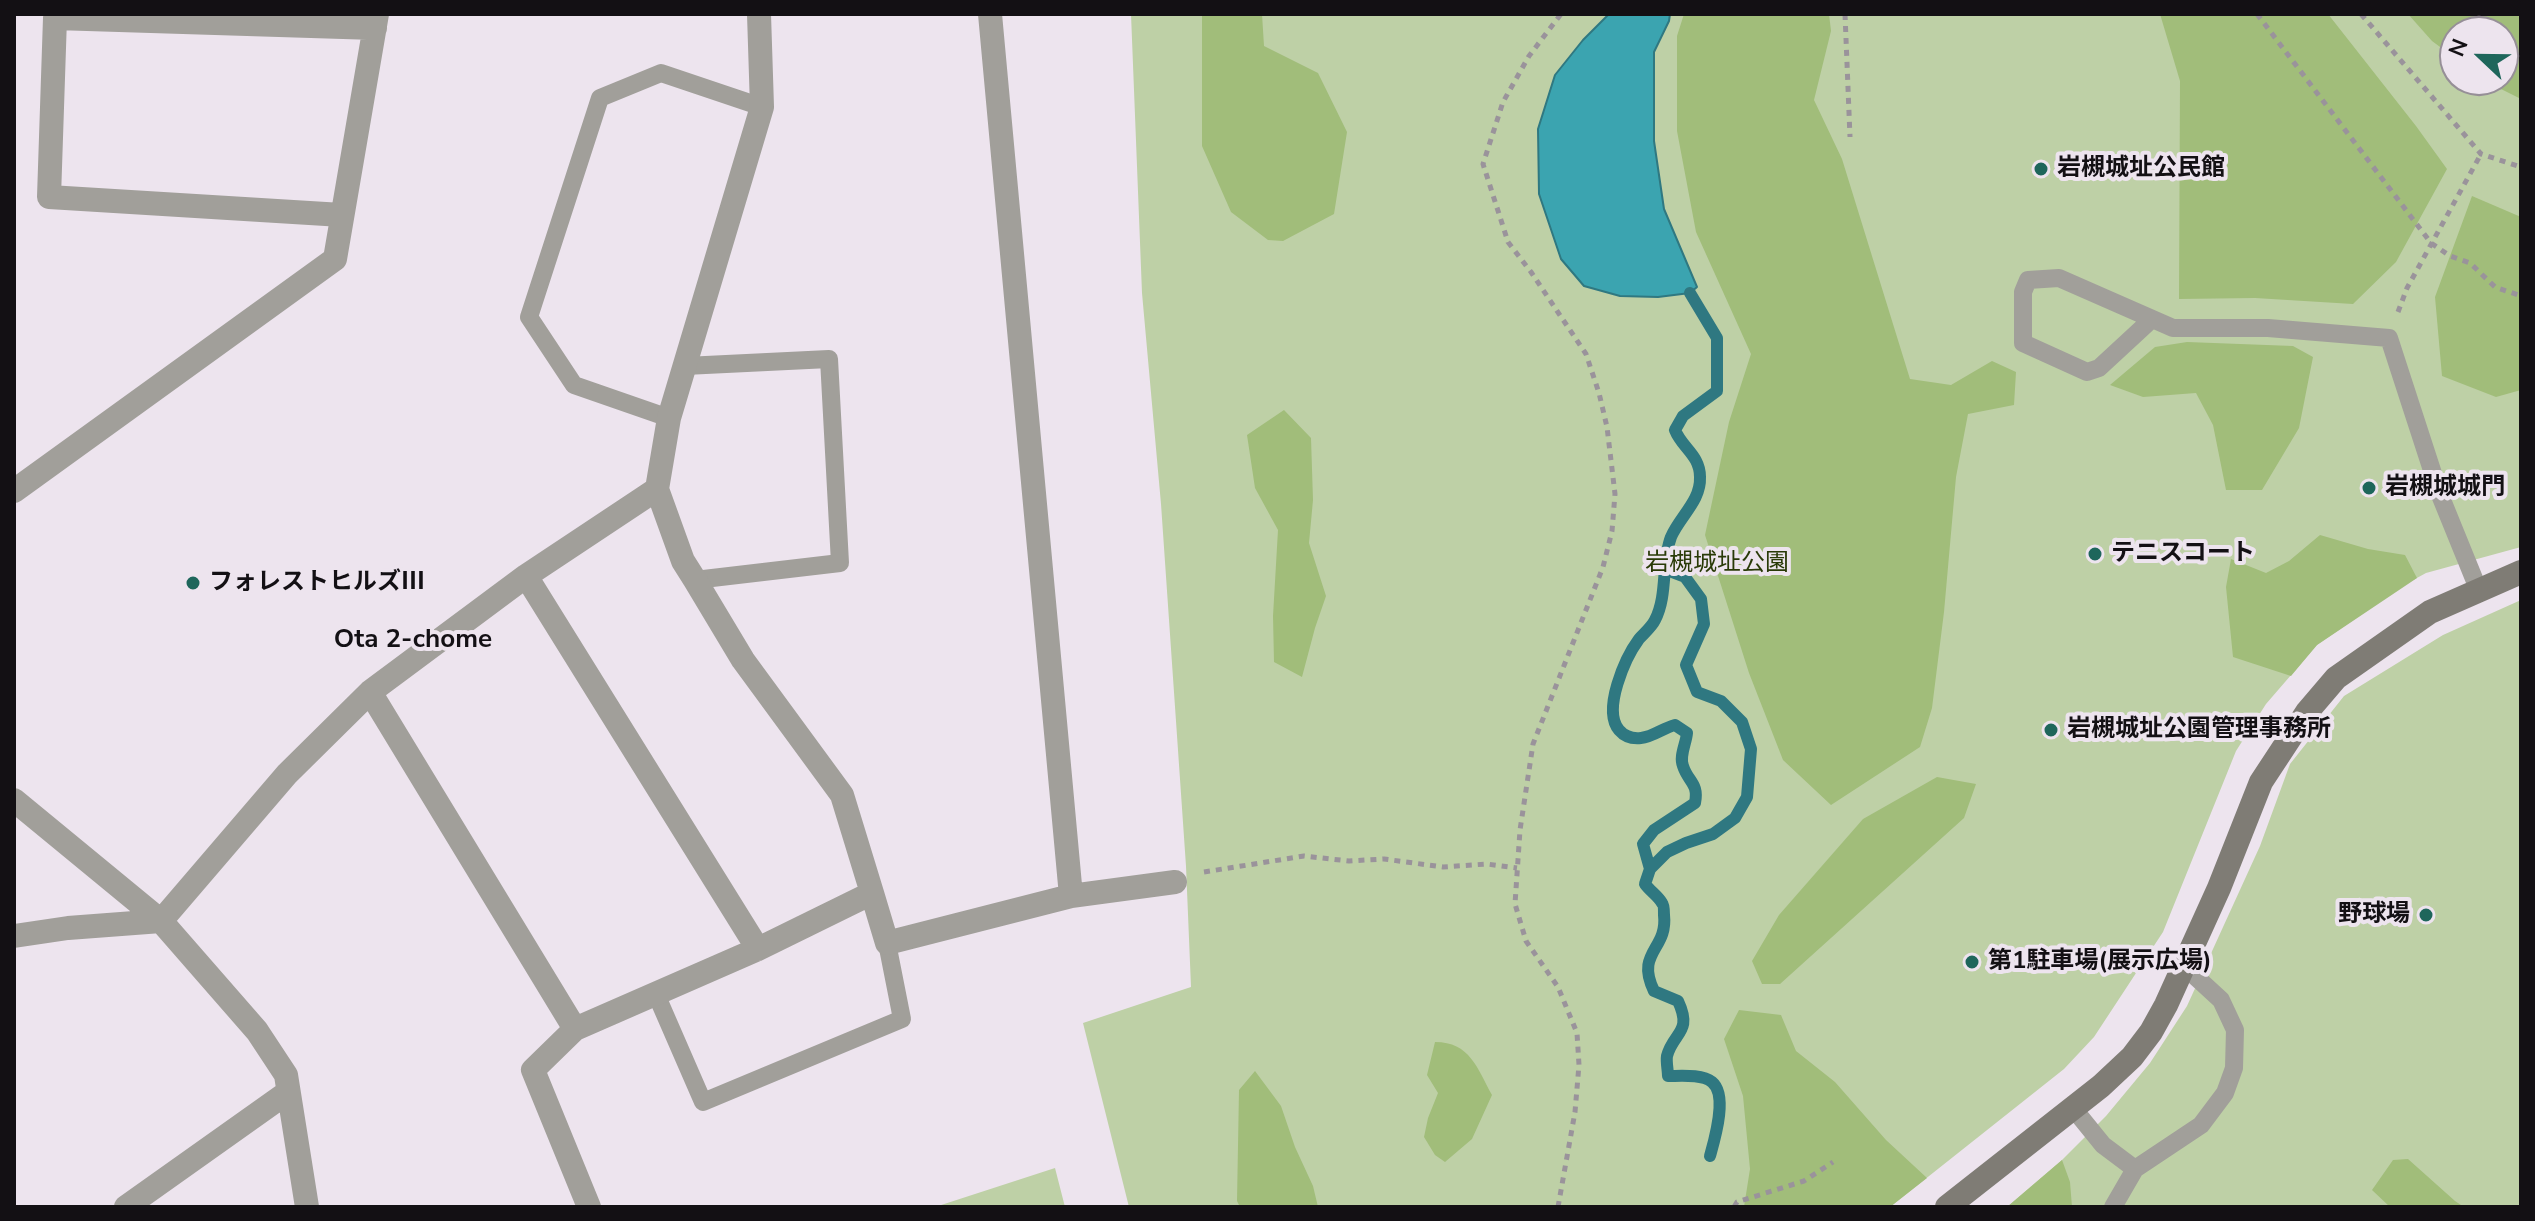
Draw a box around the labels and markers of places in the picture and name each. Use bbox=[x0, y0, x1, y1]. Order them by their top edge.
place label: 岩槻城址公民館 bbox=[2057, 155, 2225, 183]
marker: 岩槻城址公民館 bbox=[2032, 160, 2050, 178]
place label: 岩槻城城門 bbox=[2385, 474, 2505, 502]
marker: 岩槻城城門 bbox=[2360, 479, 2378, 497]
place label: テニスコート bbox=[2111, 540, 2255, 568]
marker: テニスコート bbox=[2086, 545, 2104, 563]
place label: フォレストヒルズⅢ bbox=[209, 569, 425, 597]
marker: フォレストヒルズⅢ bbox=[184, 574, 202, 592]
place label: 岩槻城址公園管理事務所 bbox=[2067, 716, 2331, 744]
marker: 岩槻城址公園管理事務所 bbox=[2042, 721, 2060, 739]
place label: 野球場 bbox=[2338, 901, 2410, 929]
marker: 野球場 bbox=[2417, 906, 2435, 924]
place label: 第1駐車場(展示広場) bbox=[1988, 948, 2212, 976]
marker: 第1駐車場(展示広場) bbox=[1963, 953, 1981, 971]

